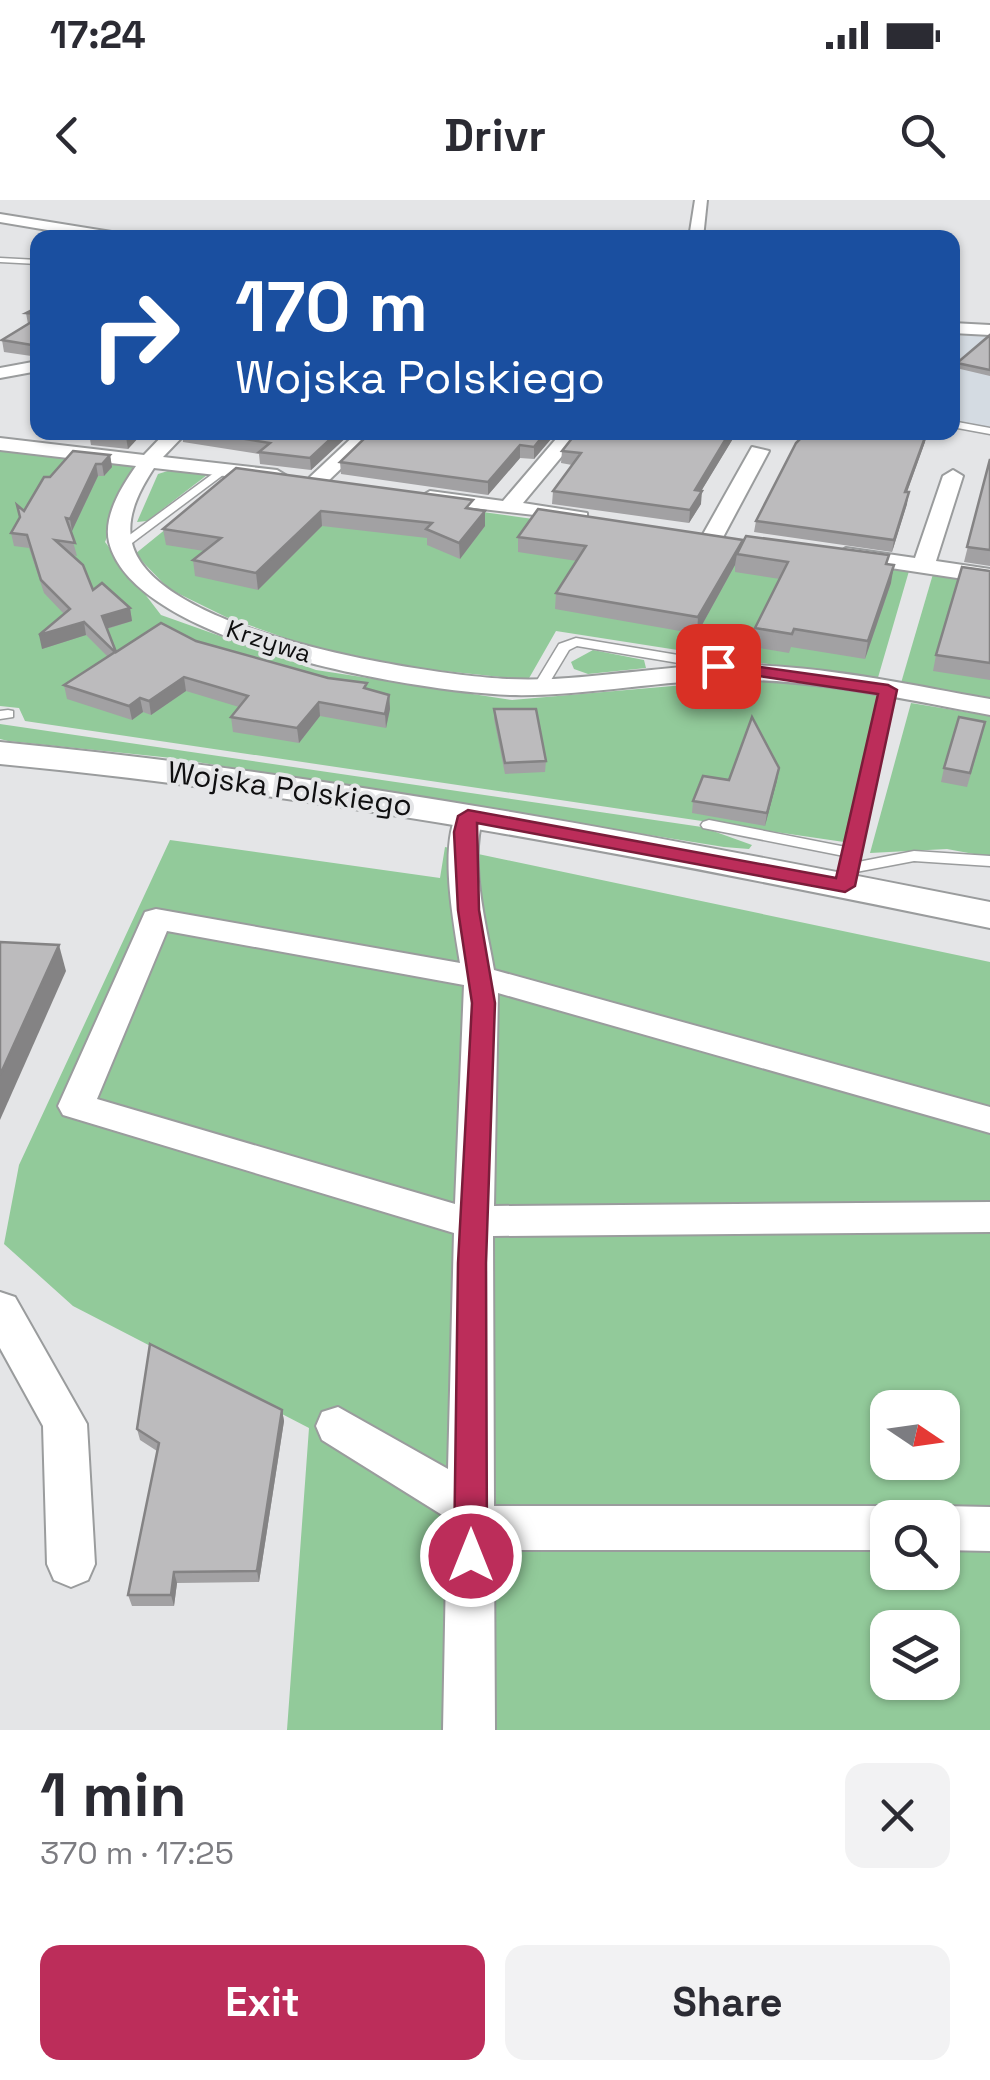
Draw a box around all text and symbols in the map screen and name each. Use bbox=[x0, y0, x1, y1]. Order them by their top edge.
text: 17:24 bbox=[50, 11, 146, 59]
text: Drivr bbox=[444, 107, 546, 164]
icon: back bbox=[40, 108, 95, 163]
icon: search bbox=[895, 108, 950, 163]
text: 170 m bbox=[235, 262, 428, 351]
icon: right bbox=[70, 270, 200, 400]
text: Wojska Polskiego bbox=[235, 349, 605, 406]
street label: Krzywa bbox=[223, 612, 315, 670]
pin bbox=[676, 624, 761, 709]
icon: arrive bbox=[691, 639, 746, 694]
street label: Wojska Polskiego bbox=[165, 752, 415, 825]
north arrow bbox=[870, 1390, 960, 1480]
map controls bbox=[870, 1390, 960, 1700]
button: search bbox=[870, 1500, 960, 1590]
position arrow bbox=[419, 1504, 523, 1608]
button: layers bbox=[870, 1610, 960, 1700]
text: 1 min bbox=[40, 1757, 187, 1834]
button: close bbox=[845, 1763, 950, 1868]
text: 370 m · 17:25 bbox=[40, 1833, 234, 1873]
button: Exit bbox=[40, 1945, 485, 2060]
button: Share bbox=[505, 1945, 950, 2060]

